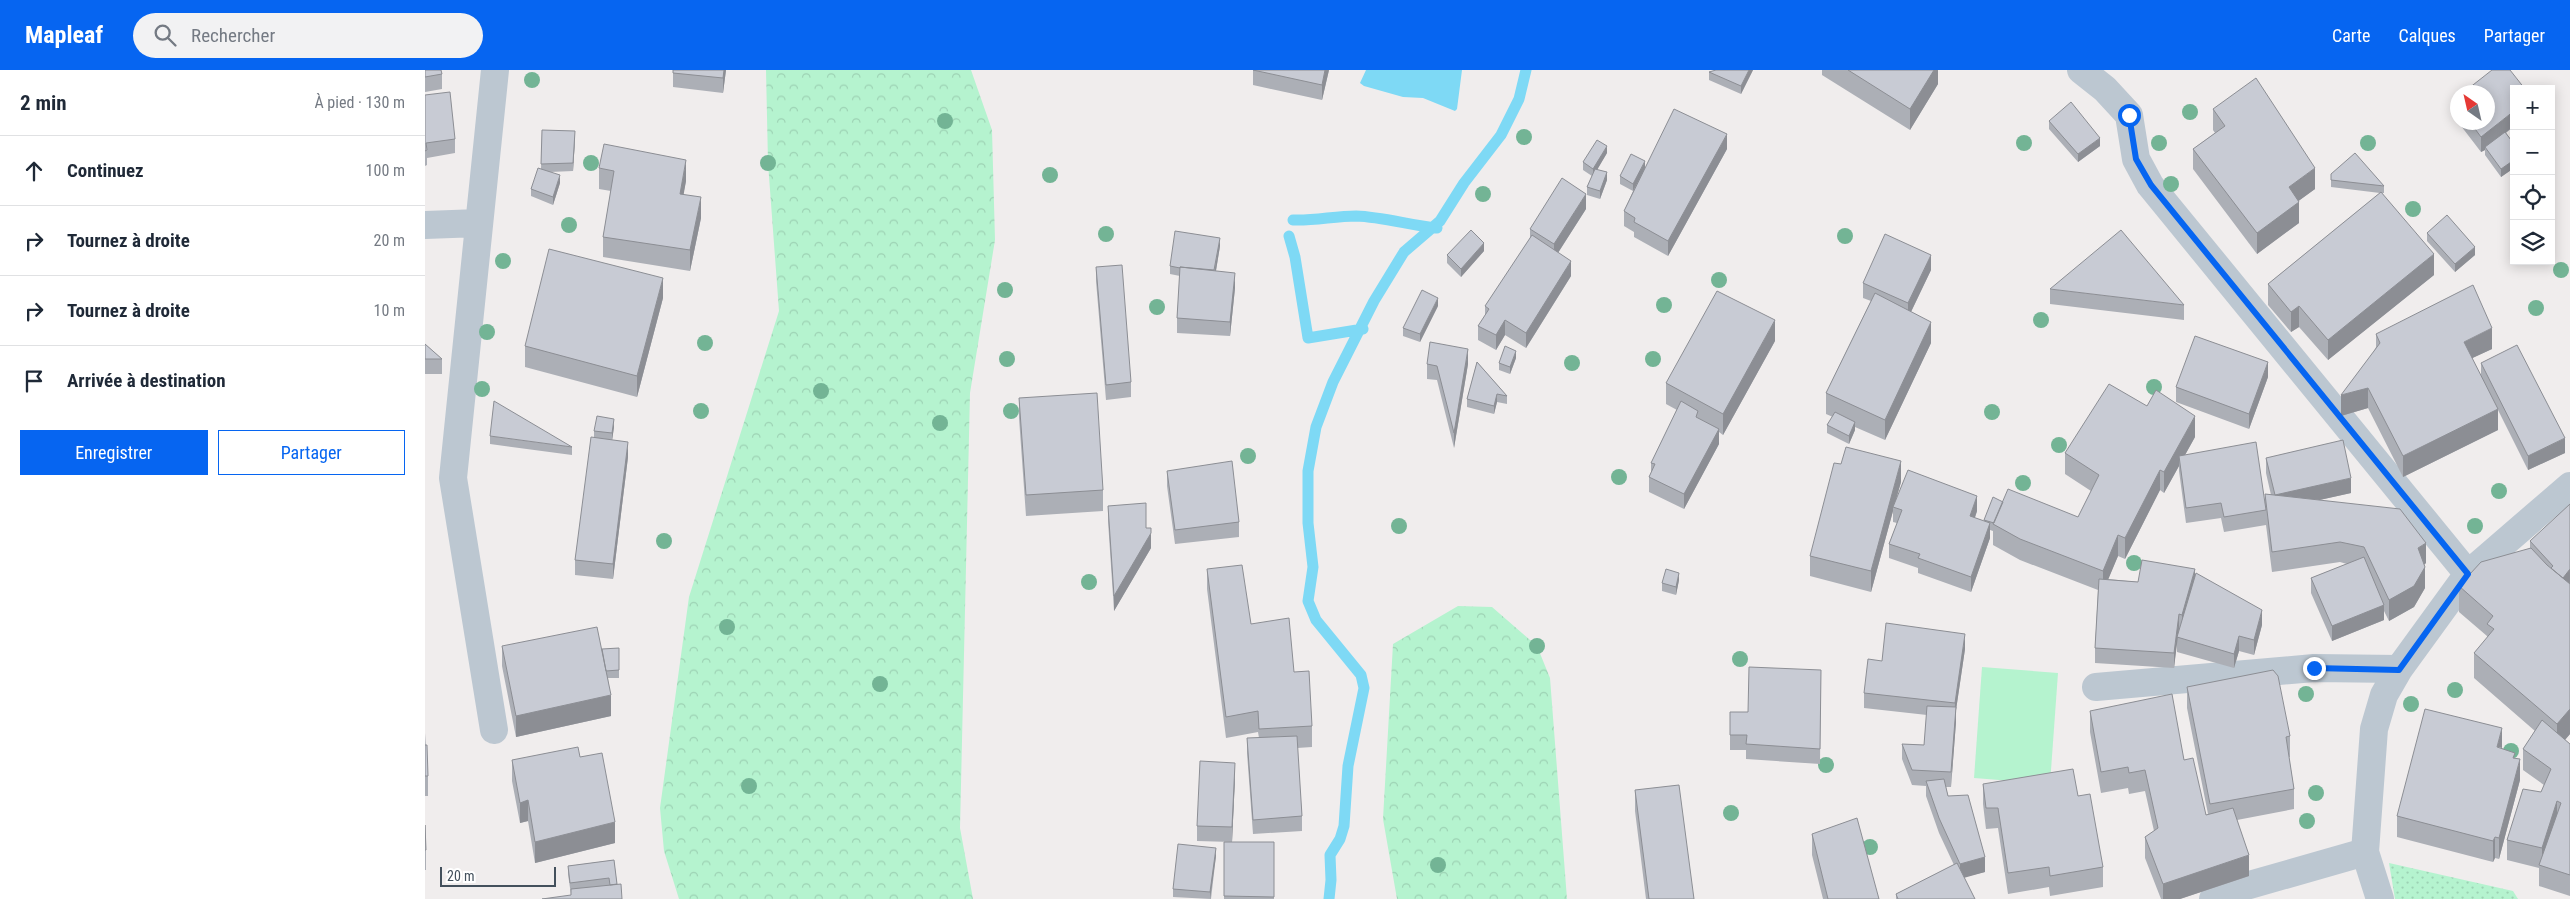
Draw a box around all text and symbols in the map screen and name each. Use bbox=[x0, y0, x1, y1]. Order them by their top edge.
search box bbox=[133, 13, 483, 58]
text: Mapleaf bbox=[25, 21, 103, 49]
icon: search bbox=[151, 21, 179, 49]
text: Rechercher bbox=[191, 24, 275, 47]
text: Carte bbox=[2332, 25, 2371, 46]
text: Calques bbox=[2399, 25, 2456, 46]
text: Partager bbox=[2484, 25, 2545, 46]
north arrow bbox=[2450, 85, 2495, 130]
map controls bbox=[2510, 85, 2555, 265]
button: + bbox=[2510, 85, 2555, 130]
text: 2 min bbox=[20, 91, 67, 115]
text: À pied · 130 m bbox=[314, 93, 405, 112]
route start bbox=[2118, 104, 2141, 127]
button: − bbox=[2510, 130, 2555, 175]
icon: ahead bbox=[20, 157, 48, 185]
text: Continuez bbox=[67, 159, 144, 182]
text: 100 m bbox=[366, 161, 405, 180]
button: locate bbox=[2510, 175, 2555, 220]
button: layers bbox=[2510, 220, 2555, 265]
icon: right bbox=[20, 227, 48, 255]
text: Tournez à droite bbox=[67, 229, 190, 252]
text: 20 m bbox=[373, 231, 405, 250]
icon: right bbox=[20, 297, 48, 325]
text: Tournez à droite bbox=[67, 299, 190, 322]
text: 10 m bbox=[373, 301, 405, 320]
icon: arrive bbox=[20, 367, 48, 395]
text: Arrivée à destination bbox=[67, 369, 226, 392]
button: Enregistrer bbox=[20, 430, 208, 475]
button: Partager bbox=[218, 430, 405, 475]
route end bbox=[2303, 657, 2326, 680]
scale bar bbox=[440, 864, 556, 887]
text: 20 m bbox=[447, 868, 475, 884]

